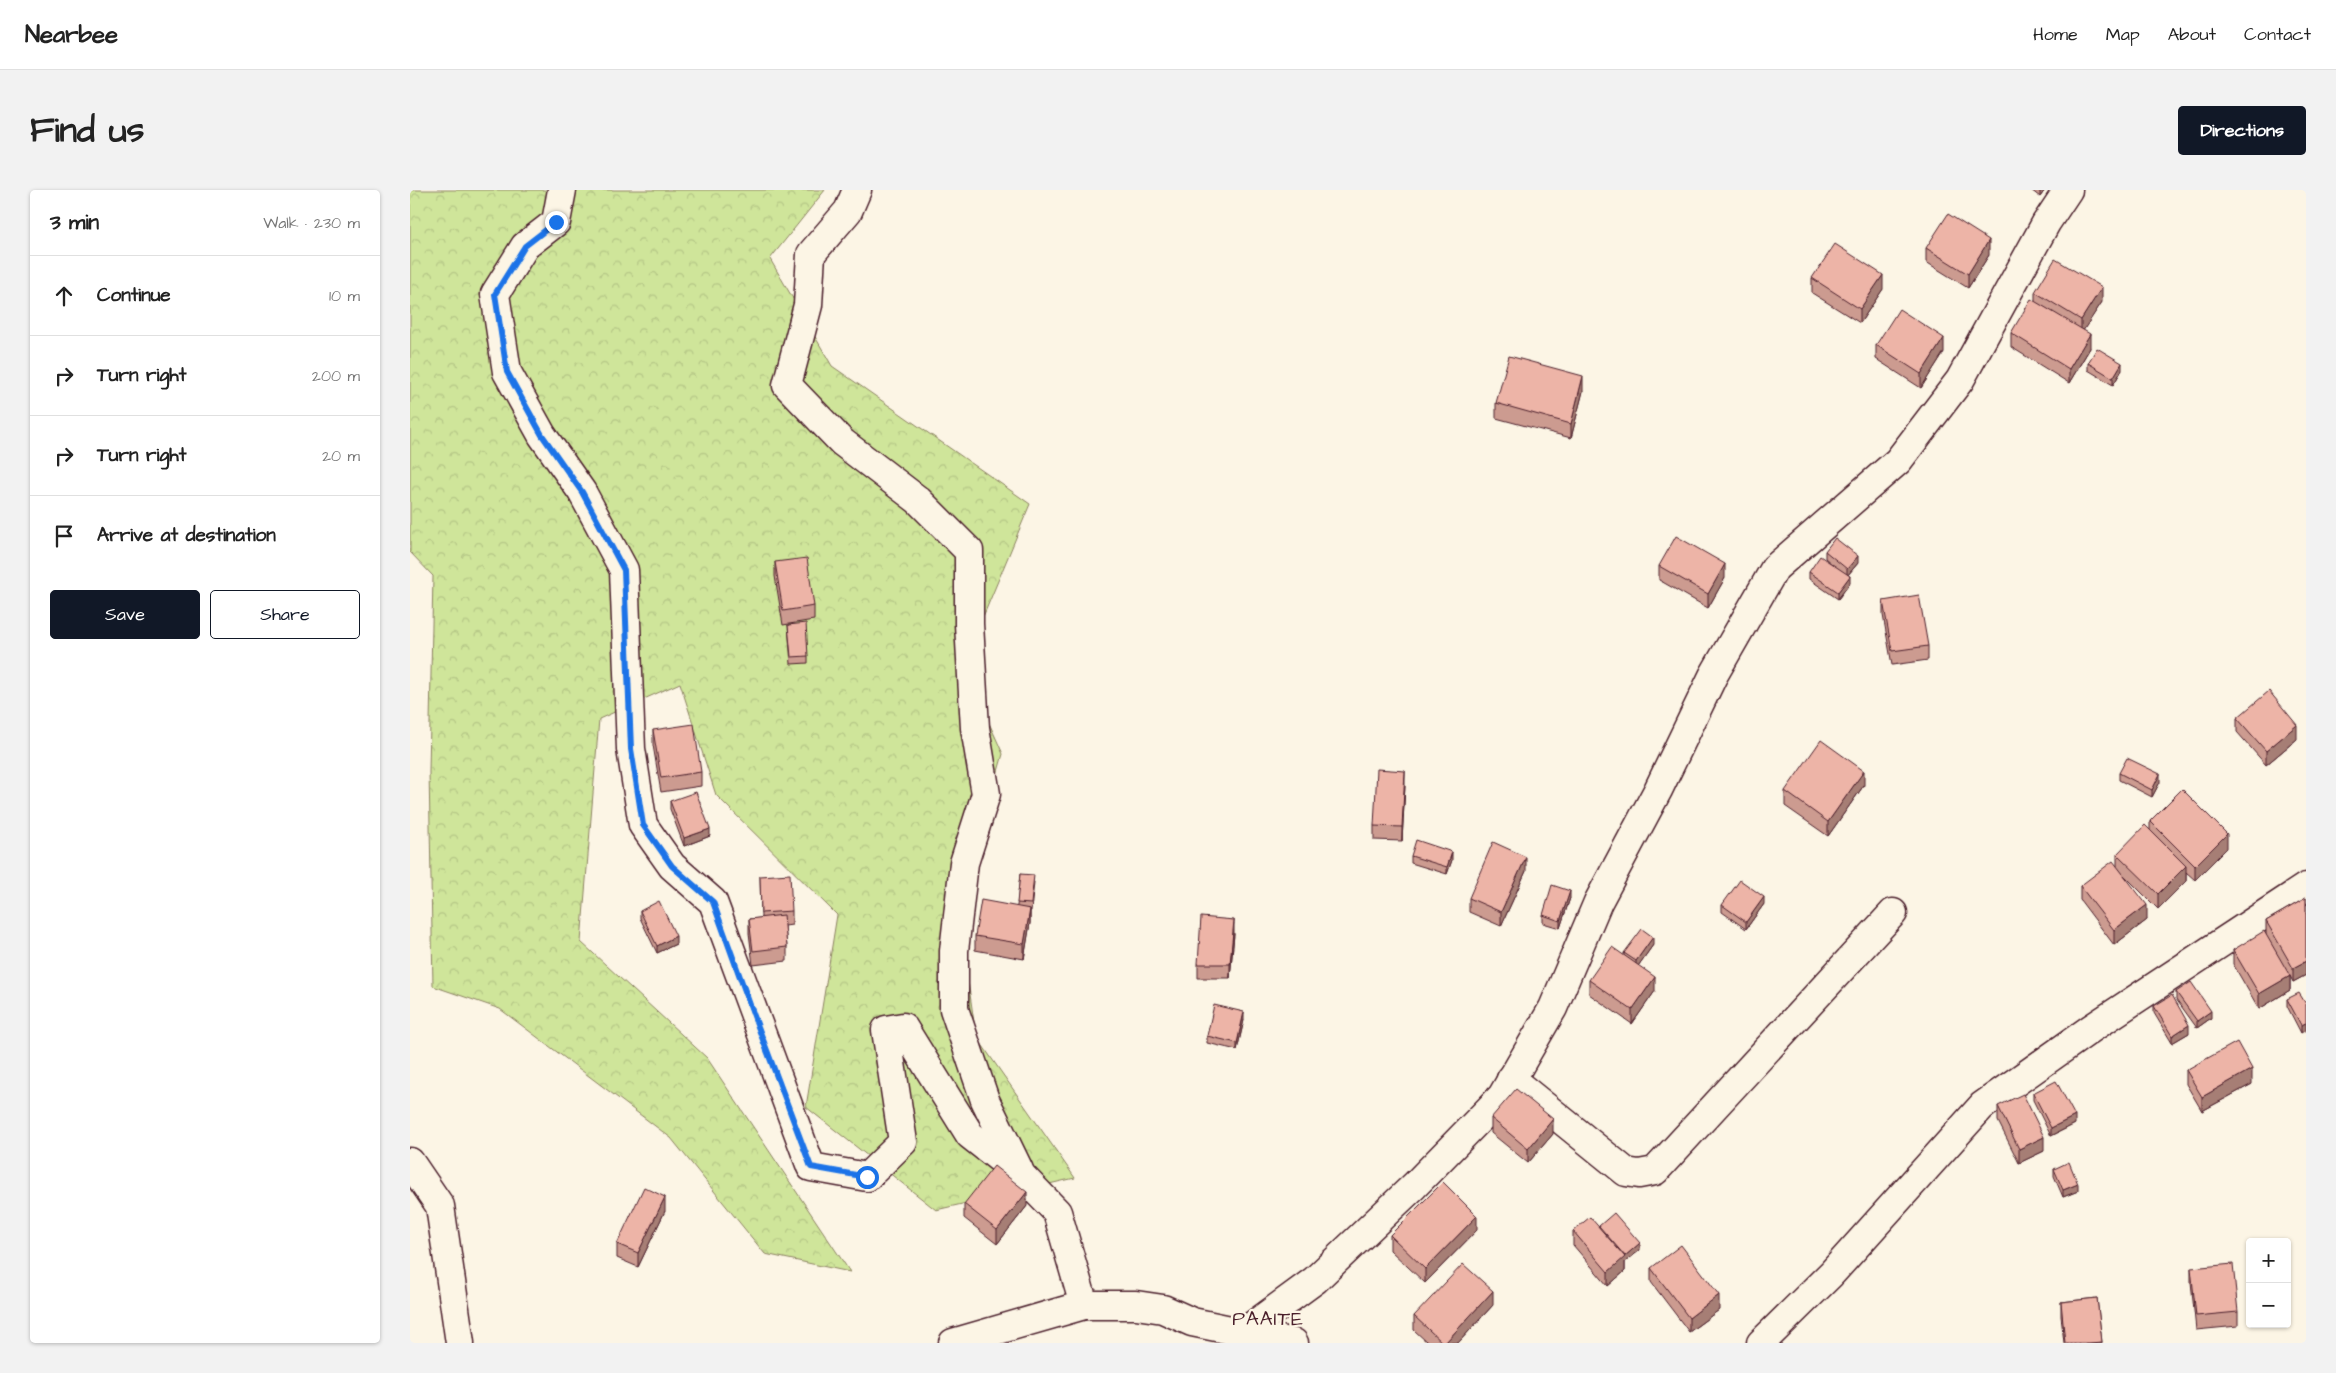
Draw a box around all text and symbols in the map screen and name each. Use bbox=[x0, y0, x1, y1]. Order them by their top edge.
text: Nearbee bbox=[25, 18, 118, 52]
text: Home bbox=[2033, 22, 2078, 47]
text: Map bbox=[2106, 22, 2140, 47]
text: About bbox=[2168, 22, 2216, 47]
text: Contact bbox=[2244, 22, 2311, 47]
text: Find us bbox=[30, 106, 144, 155]
button: Directions bbox=[2178, 106, 2306, 155]
text: 3 min bbox=[50, 208, 99, 237]
route end bbox=[545, 211, 568, 234]
text: Walk · 230 m bbox=[263, 212, 360, 234]
icon: ahead bbox=[50, 282, 78, 310]
text: Continue bbox=[97, 282, 171, 309]
text: 10 m bbox=[329, 285, 360, 307]
icon: right bbox=[50, 362, 78, 390]
text: Turn right bbox=[97, 362, 186, 389]
text: 200 m bbox=[312, 365, 360, 387]
icon: right bbox=[50, 442, 78, 470]
text: Turn right bbox=[97, 442, 186, 469]
text: 20 m bbox=[322, 445, 360, 467]
icon: arrive bbox=[50, 522, 78, 550]
text: Arrive at destination bbox=[97, 522, 276, 549]
button: Save bbox=[50, 590, 200, 639]
button: Share bbox=[210, 590, 360, 639]
route start bbox=[856, 1166, 879, 1189]
map controls bbox=[2246, 1238, 2291, 1328]
button: + bbox=[2246, 1238, 2291, 1283]
button: − bbox=[2246, 1283, 2291, 1328]
district label: PAAITE bbox=[1232, 1305, 1304, 1333]

